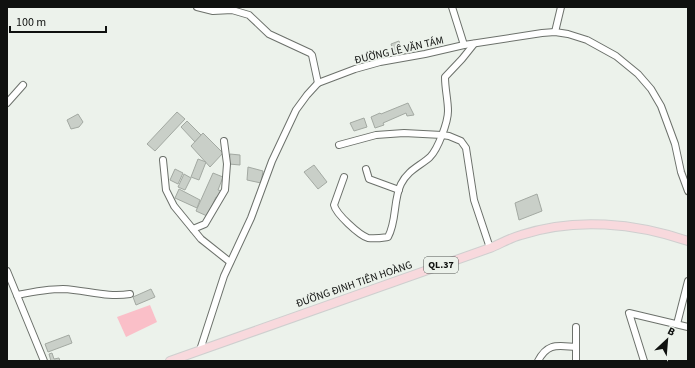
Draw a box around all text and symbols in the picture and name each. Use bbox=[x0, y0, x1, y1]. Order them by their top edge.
scale bar bbox=[10, 8, 106, 34]
text: 100 m bbox=[16, 14, 46, 31]
street label: ĐƯỜNG LÊ VĂN TÁM bbox=[353, 32, 445, 68]
street label: ĐƯỜNG ĐINH TIÊN HOÀNG bbox=[294, 257, 414, 311]
road number: QL.37 bbox=[424, 257, 458, 273]
north arrow bbox=[647, 320, 687, 360]
text: B bbox=[665, 323, 678, 340]

